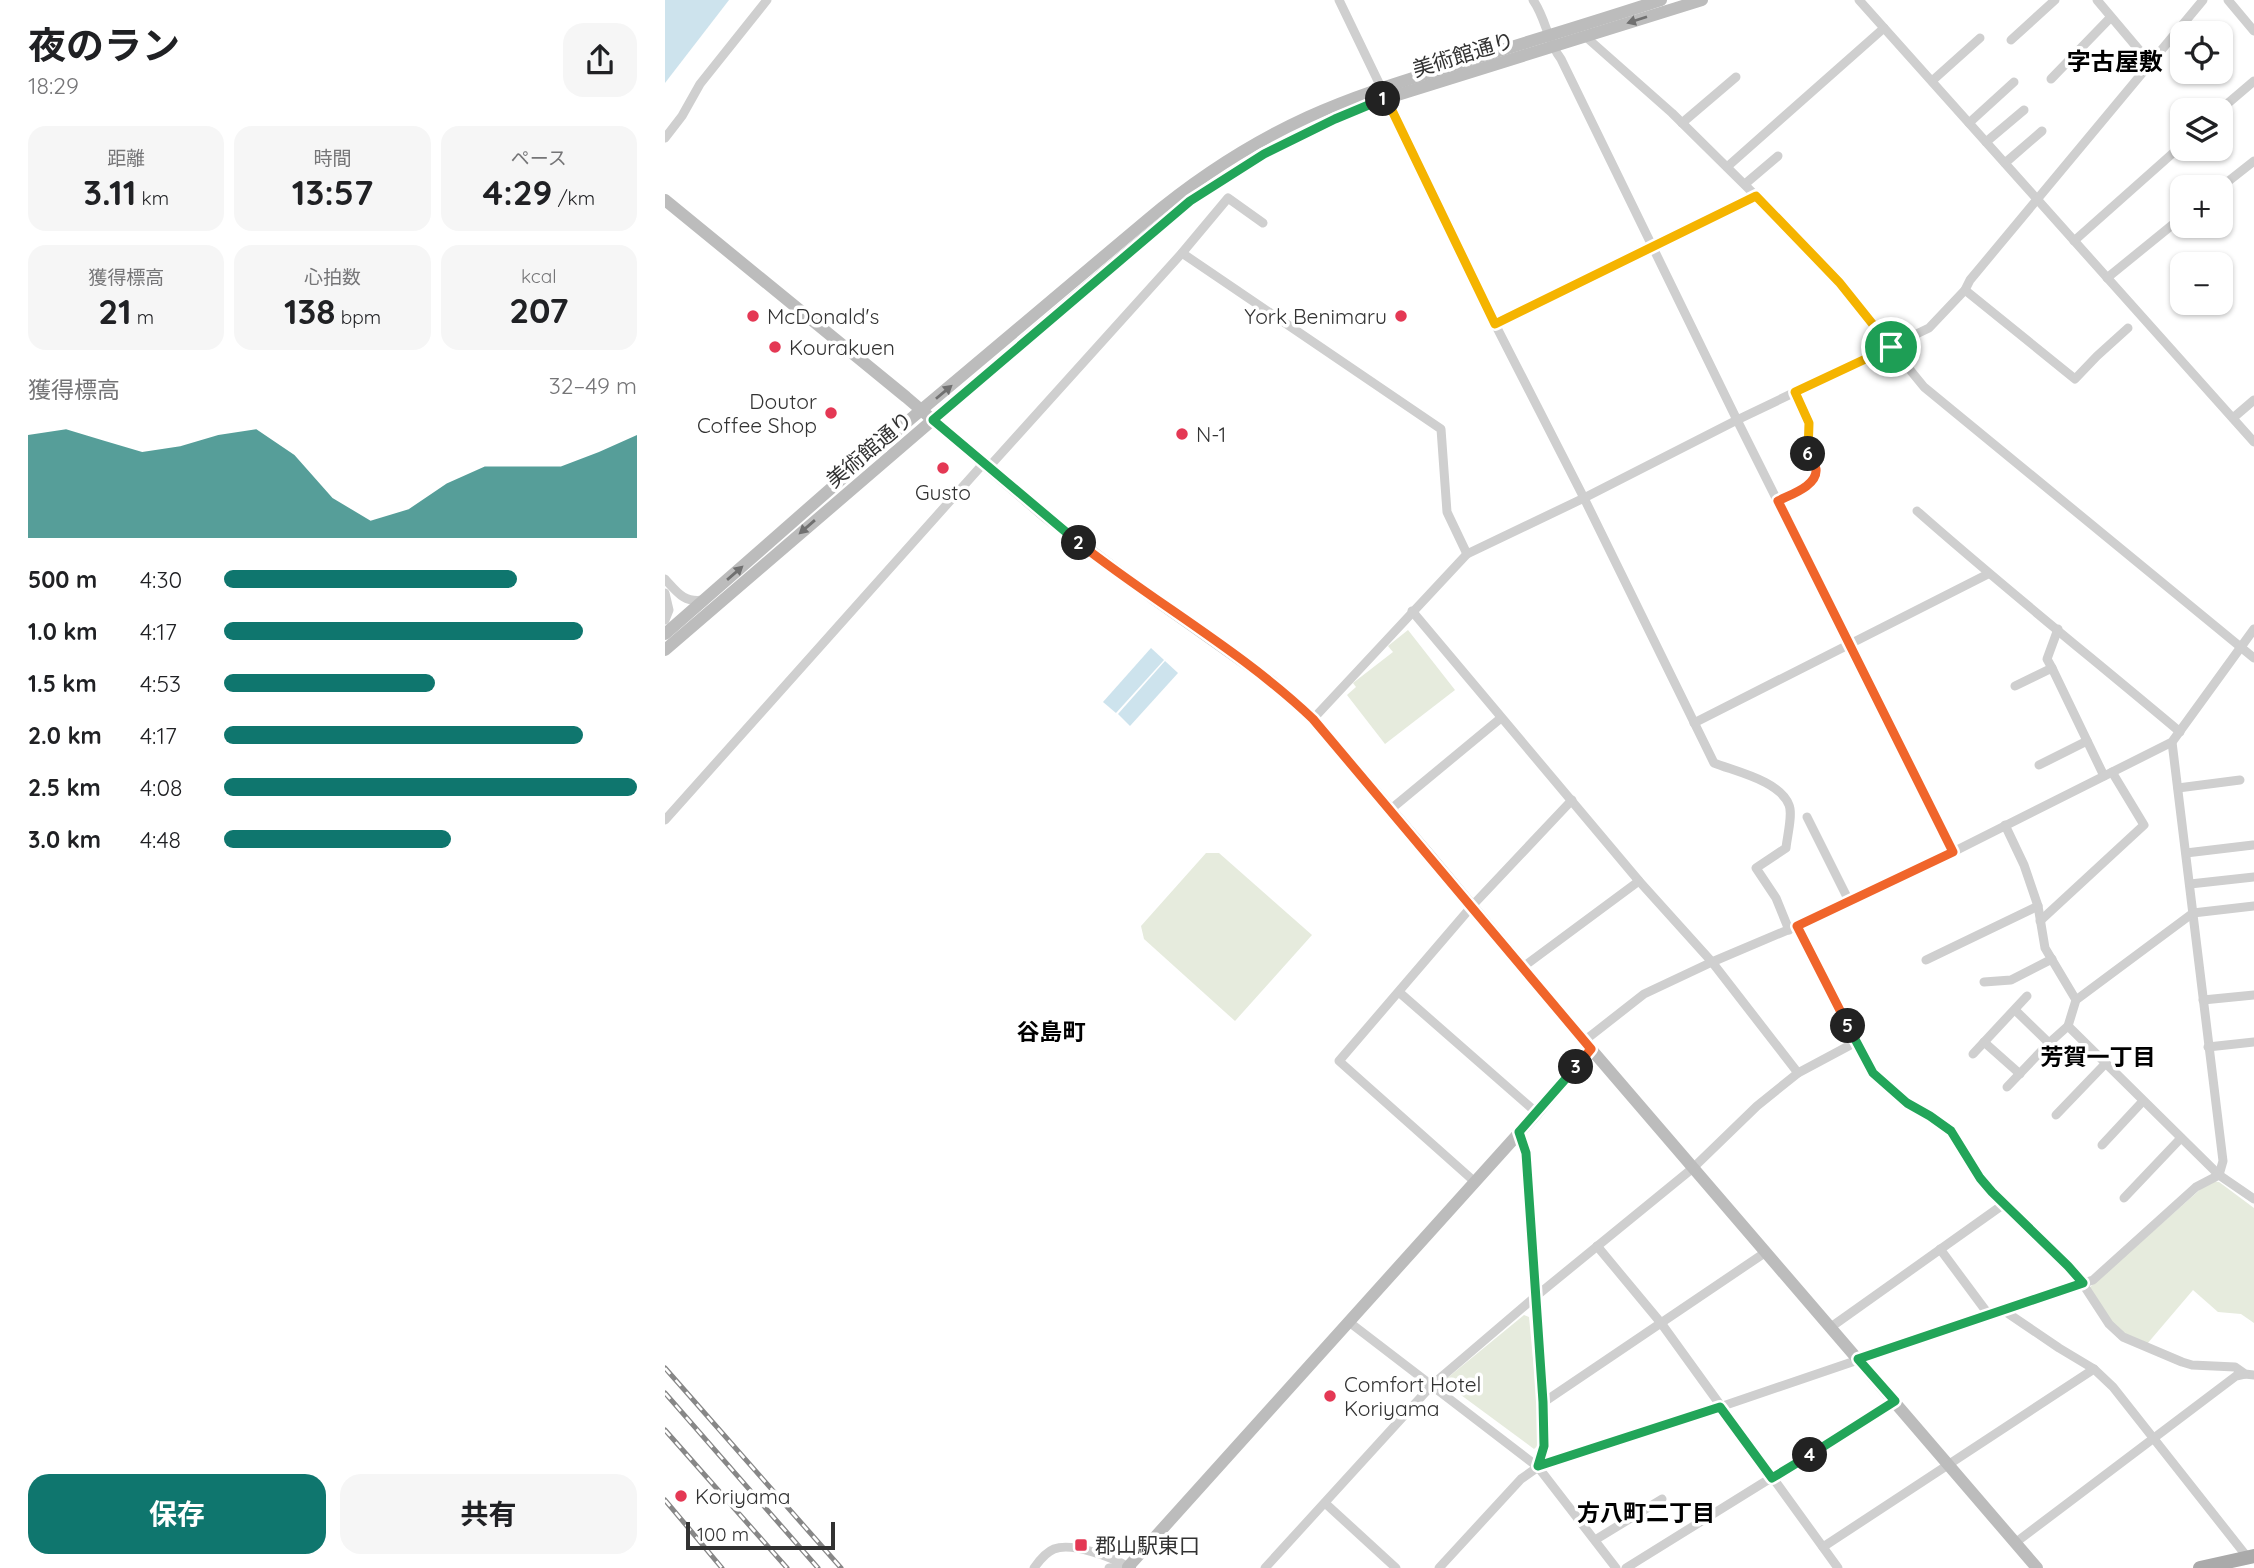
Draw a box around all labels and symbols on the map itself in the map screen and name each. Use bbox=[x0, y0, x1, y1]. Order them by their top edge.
one-way arrow bbox=[1626, 16, 1647, 26]
street label: 美術館通り bbox=[1409, 26, 1517, 82]
district label: 字古屋敷 bbox=[2067, 46, 2163, 76]
pin: 1 bbox=[1365, 82, 1401, 116]
place label: McDonald's bbox=[767, 303, 879, 329]
place label: York Benimaru bbox=[1244, 303, 1387, 329]
marker: McDonald's bbox=[745, 308, 761, 324]
marker: York Benimaru bbox=[1393, 308, 1409, 324]
pin bbox=[1861, 317, 1921, 377]
place label: Kourakuen bbox=[789, 334, 895, 360]
marker: Kourakuen bbox=[767, 339, 783, 355]
one-way arrow bbox=[935, 384, 953, 400]
place label: Doutor Coffee Shop bbox=[697, 388, 817, 438]
street label: 美術館通り bbox=[820, 405, 918, 493]
marker: Doutor Coffee Shop bbox=[823, 405, 839, 421]
place label: N-1 bbox=[1196, 421, 1226, 447]
marker: N-1 bbox=[1174, 426, 1190, 442]
pin: 6 bbox=[1791, 436, 1825, 472]
marker: Gusto bbox=[935, 460, 951, 476]
place label: Gusto bbox=[915, 479, 971, 505]
one-way arrow bbox=[799, 519, 816, 534]
pin: 2 bbox=[1061, 526, 1097, 560]
one-way arrow bbox=[726, 565, 744, 581]
pin: 5 bbox=[1831, 1009, 1865, 1044]
district label: 谷島町 bbox=[1017, 1017, 1086, 1046]
district label: 芳賀一丁目 bbox=[2041, 1042, 2156, 1071]
pin: 3 bbox=[1559, 1050, 1593, 1084]
place label: Comfort Hotel Koriyama bbox=[1344, 1371, 1481, 1421]
marker: Comfort Hotel Koriyama bbox=[1322, 1388, 1338, 1404]
pin: 4 bbox=[1793, 1438, 1827, 1472]
place label: Koriyama bbox=[695, 1483, 791, 1509]
marker: Koriyama bbox=[673, 1488, 689, 1504]
district label: 方八町二丁目 bbox=[1577, 1498, 1715, 1527]
scale bar bbox=[686, 1519, 835, 1551]
place label: 郡山駅東口 bbox=[1095, 1532, 1200, 1558]
marker: 郡山駅東口 bbox=[1073, 1537, 1089, 1553]

